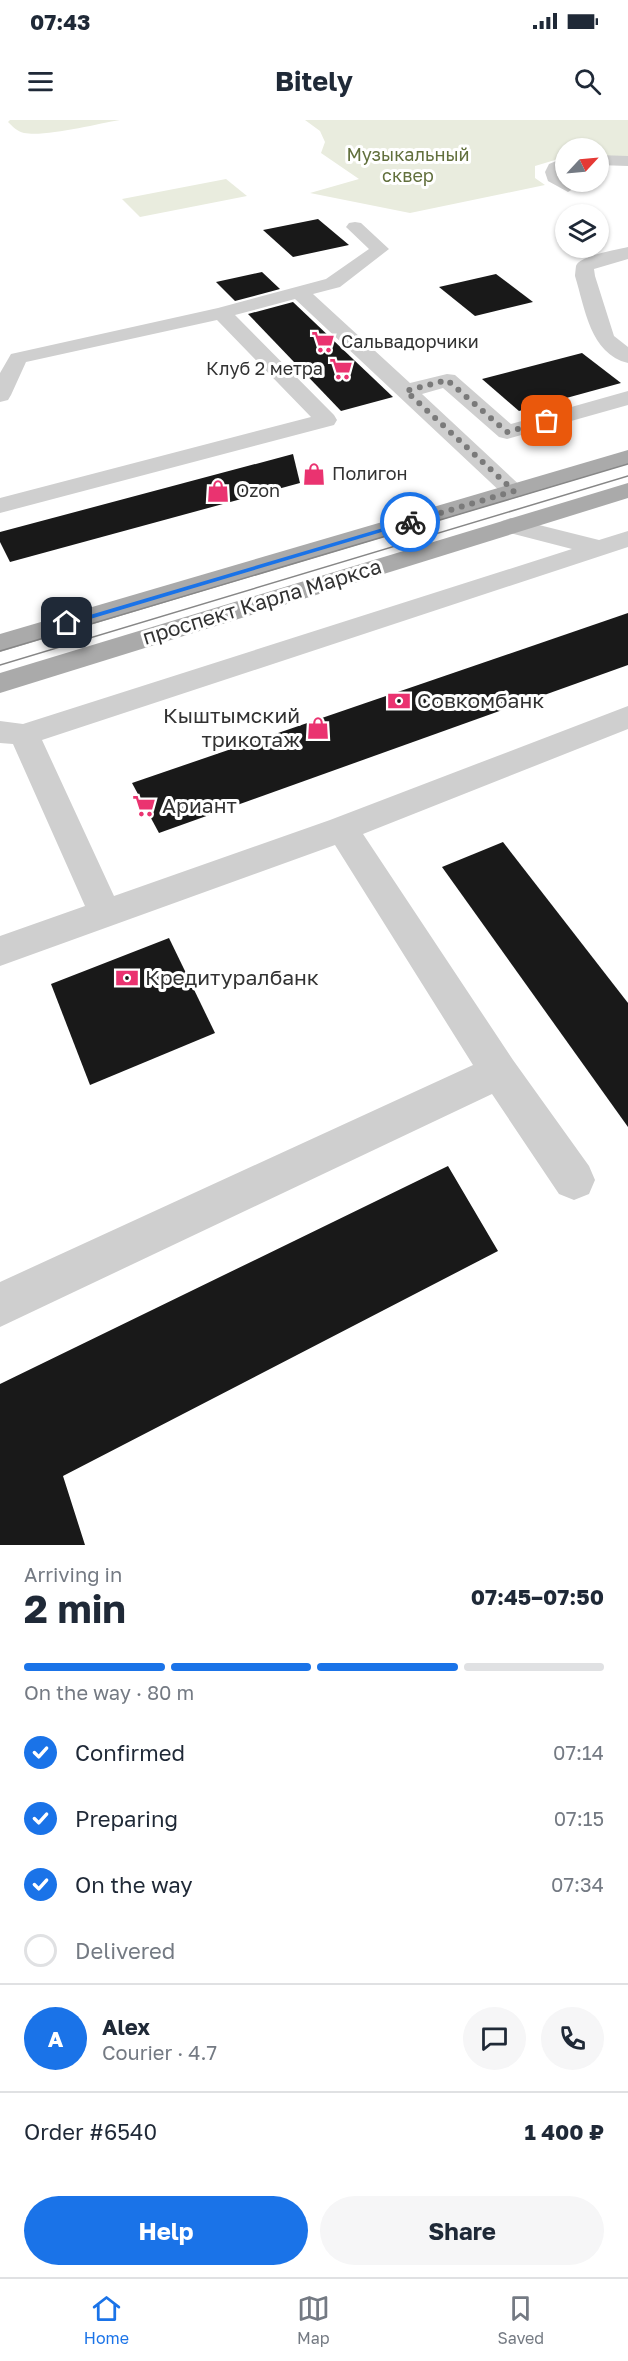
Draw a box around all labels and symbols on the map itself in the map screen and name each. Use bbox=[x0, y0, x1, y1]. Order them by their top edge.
north arrow bbox=[555, 138, 609, 192]
park label: Музыкальный сквер bbox=[346, 143, 470, 186]
supermarket icon: Сальвадорчики bbox=[310, 329, 336, 355]
place label: Сальвадорчики bbox=[341, 330, 479, 352]
supermarket icon: Клуб 2 метра bbox=[328, 356, 354, 382]
place label: Клуб 2 метра bbox=[206, 357, 323, 379]
pin bbox=[521, 395, 572, 446]
shop icon: Полигон bbox=[301, 461, 327, 487]
place label: Полигон bbox=[332, 462, 408, 484]
shop icon: Ozon bbox=[205, 478, 231, 504]
place label: Ozon bbox=[236, 479, 280, 501]
courier bbox=[380, 492, 440, 552]
street label: проспект Карла Маркса bbox=[139, 552, 384, 650]
pin bbox=[41, 597, 92, 648]
place label: Совкомбанк bbox=[417, 687, 544, 713]
bank icon: Совкомбанк bbox=[386, 688, 412, 714]
place label: Кыштымский трикотаж bbox=[163, 702, 300, 752]
shop icon: Кыштымский трикотаж bbox=[305, 715, 331, 741]
place label: Ариант bbox=[162, 792, 237, 818]
supermarket icon: Ариант bbox=[131, 793, 157, 819]
place label: Кредитуралбанк bbox=[145, 964, 319, 990]
bank icon: Кредитуралбанк bbox=[114, 965, 140, 991]

